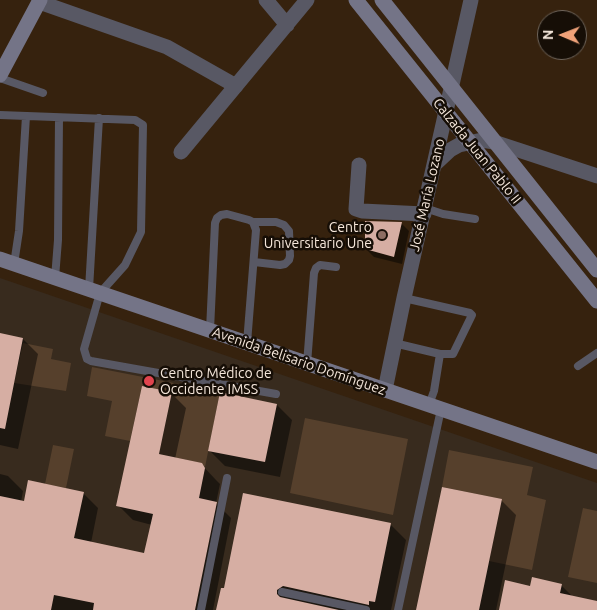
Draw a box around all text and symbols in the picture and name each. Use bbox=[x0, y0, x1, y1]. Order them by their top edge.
north arrow bbox=[537, 10, 587, 60]
text: N bbox=[540, 29, 556, 40]
street label: Calzada Juan Pablo II bbox=[429, 95, 525, 207]
street label: José María Lozano bbox=[406, 137, 448, 253]
place label: Centro Universitario Une bbox=[264, 219, 372, 252]
marker: Centro Universitario Une bbox=[376, 229, 388, 241]
street label: Avenida Belisario Domínguez bbox=[210, 323, 388, 399]
place label: Centro Médico de Occidente IMSS bbox=[160, 365, 272, 398]
marker: Centro Médico de Occidente IMSS bbox=[142, 374, 156, 388]

